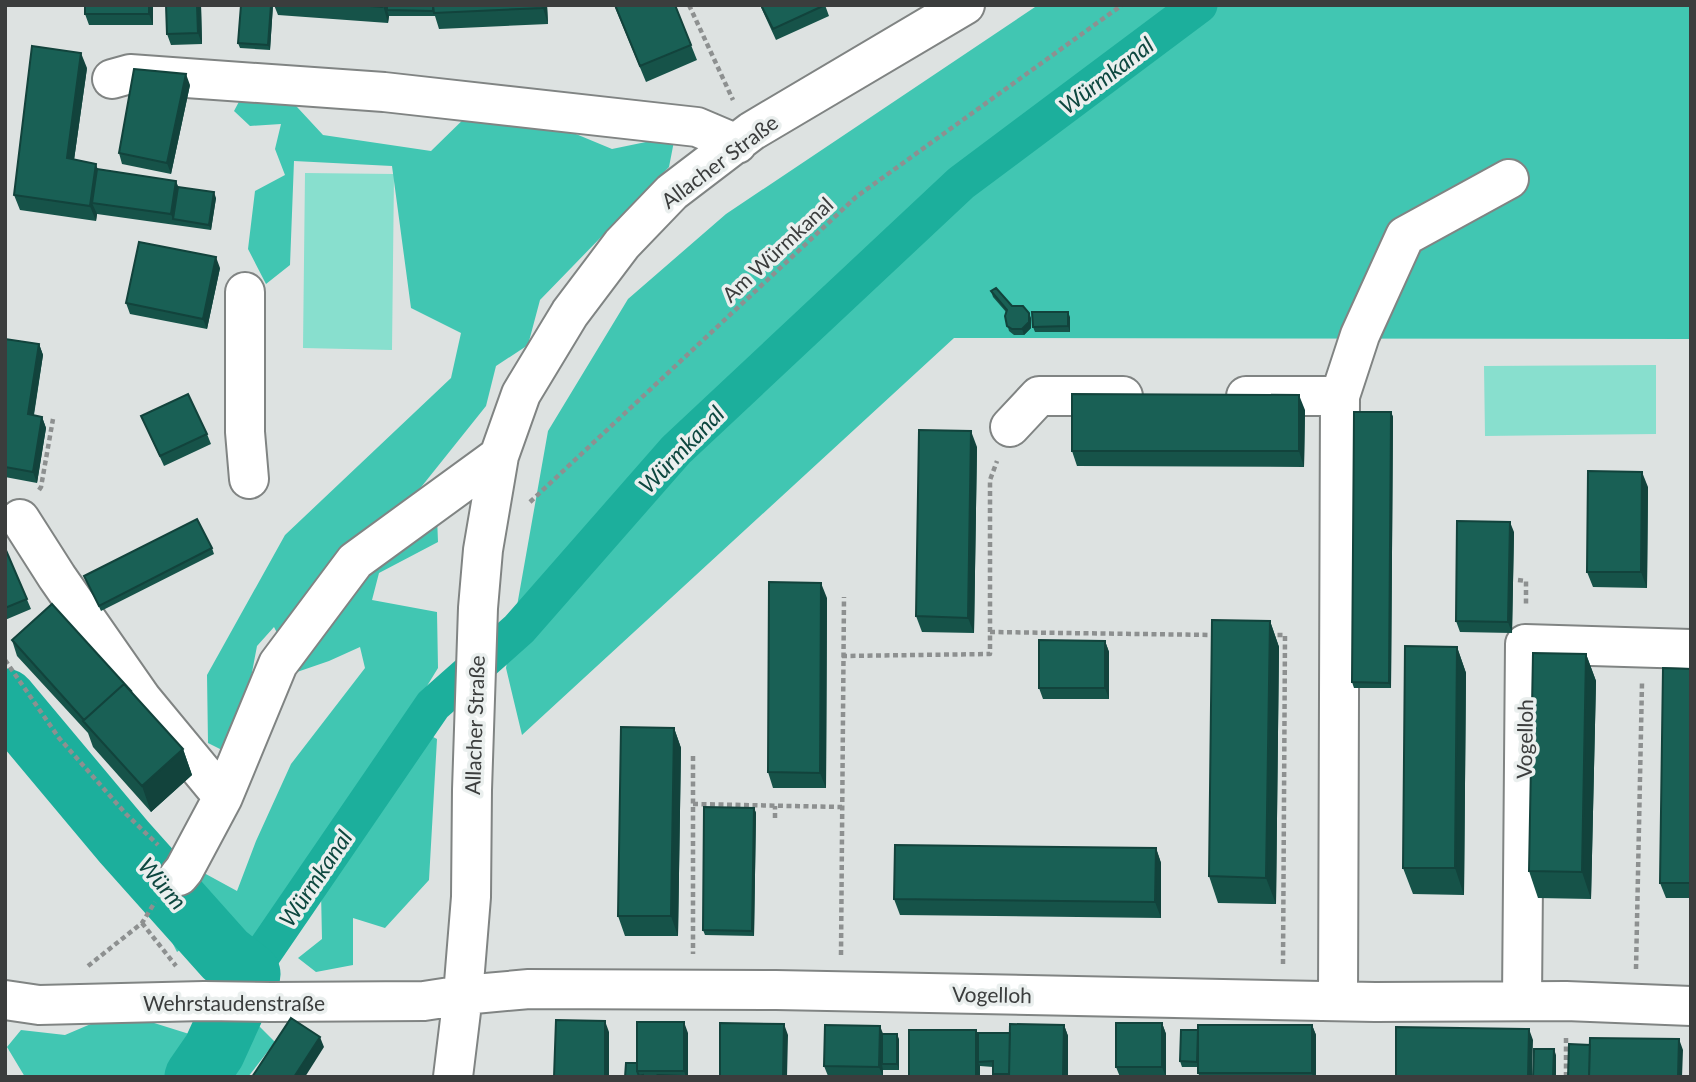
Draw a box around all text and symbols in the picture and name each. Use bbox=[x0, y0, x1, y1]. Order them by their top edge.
water label: Würmkanal bbox=[1053, 31, 1159, 119]
street label: Allacher Straße bbox=[656, 109, 782, 213]
street label: Am Würmkanal bbox=[716, 191, 838, 307]
water label: Würmkanal bbox=[633, 400, 729, 498]
street label: Allacher Straße bbox=[459, 655, 489, 795]
street label: Vogelloh bbox=[1511, 699, 1537, 779]
water label: Würmkanal bbox=[272, 824, 358, 932]
water label: Würm bbox=[133, 851, 193, 915]
street label: Vogelloh bbox=[952, 981, 1032, 1007]
street label: Wehrstaudenstraße bbox=[143, 990, 325, 1015]

